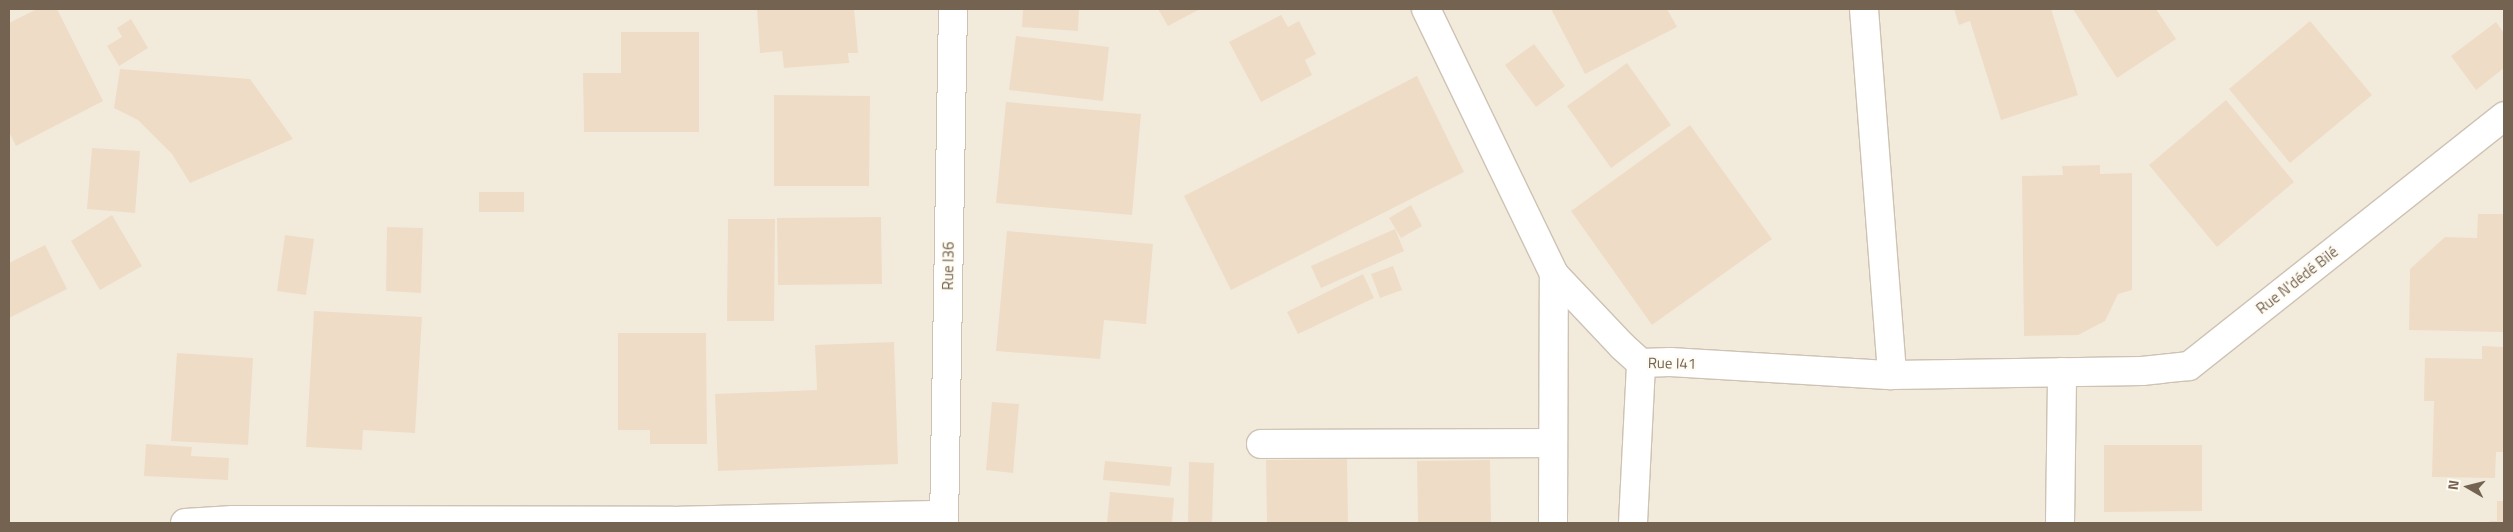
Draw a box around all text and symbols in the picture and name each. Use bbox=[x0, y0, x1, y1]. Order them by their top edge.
street label: Rue I36 bbox=[939, 242, 957, 290]
street label: Rue N'dédé Bilé bbox=[2252, 242, 2342, 318]
street label: Rue I41 bbox=[1648, 354, 1696, 372]
north arrow bbox=[2443, 462, 2493, 512]
text: N bbox=[2442, 479, 2464, 491]

